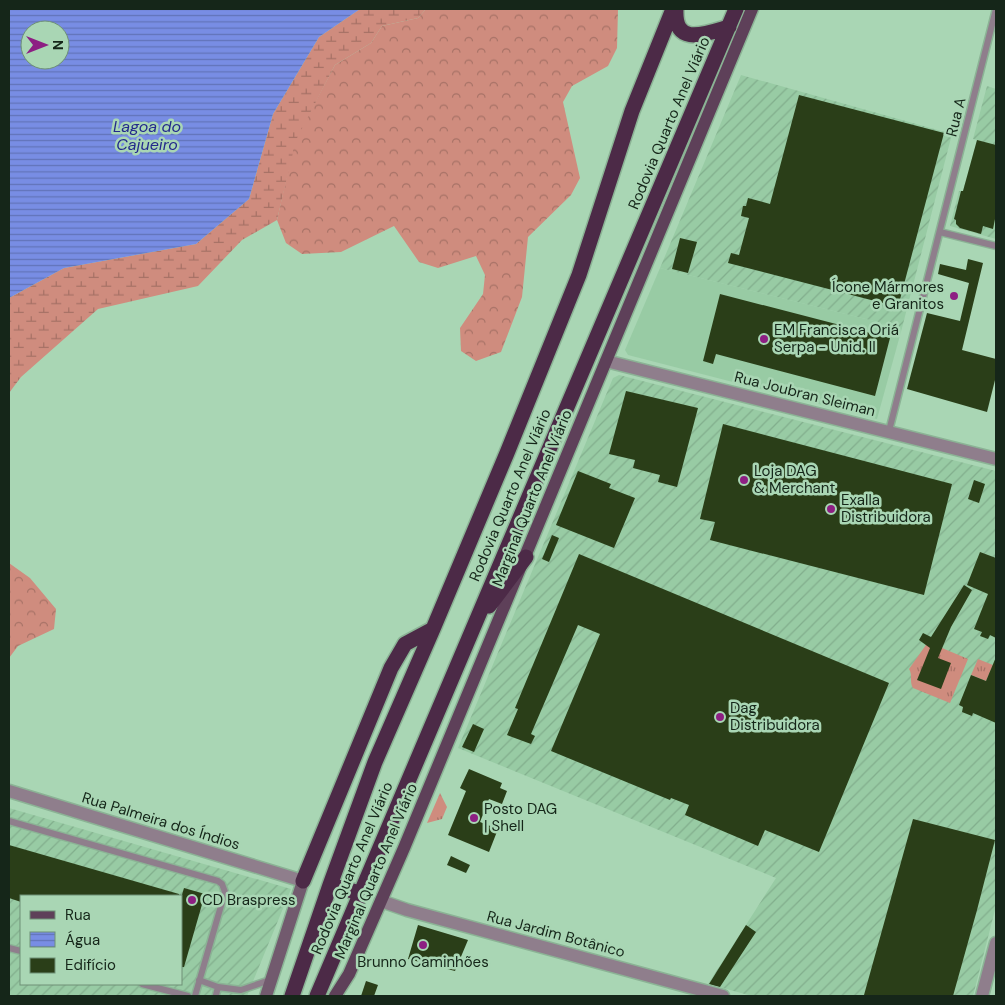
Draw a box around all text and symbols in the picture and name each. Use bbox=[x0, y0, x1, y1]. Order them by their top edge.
north arrow bbox=[20, 20, 70, 70]
street label: Rodovia Quarto Anel Viário bbox=[624, 34, 715, 212]
text: N bbox=[49, 40, 67, 50]
street label: Rua A bbox=[942, 95, 971, 139]
water label: Lagoa do Cajueiro bbox=[113, 116, 181, 155]
place label: Ícone Mármores e Granitos bbox=[832, 277, 944, 314]
marker: Ícone Mármores e Granitos bbox=[948, 290, 960, 302]
place label: EM Francisca Oriá Serpa - Unid. II bbox=[774, 320, 899, 357]
marker: EM Francisca Oriá Serpa - Unid. II bbox=[758, 333, 770, 345]
street label: Rua Joubran Sleiman bbox=[732, 367, 878, 421]
street label: Rodovia Quarto Anel Viário bbox=[465, 406, 556, 584]
street label: Marginal Quarto Anel Viário bbox=[487, 407, 577, 589]
place label: Loja DAG & Merchant bbox=[754, 461, 835, 498]
marker: Loja DAG & Merchant bbox=[738, 474, 750, 486]
place label: Exalla Distribuidora bbox=[841, 490, 931, 527]
marker: Exalla Distribuidora bbox=[825, 503, 837, 515]
place label: Dag Distribuidora bbox=[730, 698, 820, 735]
marker: Dag Distribuidora bbox=[714, 711, 726, 723]
street label: Rodovia Quarto Anel Viário bbox=[307, 779, 398, 957]
street label: Marginal Quarto Anel Viário bbox=[330, 780, 422, 962]
street label: Rua Palmeira dos Índios bbox=[80, 787, 242, 855]
place label: Posto DAG | Shell bbox=[484, 799, 557, 836]
marker: Posto DAG | Shell bbox=[468, 812, 480, 824]
place label: CD Braspress bbox=[202, 890, 296, 910]
marker: CD Braspress bbox=[186, 894, 198, 906]
legend bbox=[20, 895, 182, 985]
text: Rua bbox=[65, 905, 91, 925]
street label: Rua Jardim Botânico bbox=[485, 906, 627, 962]
text: Água bbox=[65, 930, 100, 950]
marker: Brunno Caminhões bbox=[417, 939, 429, 951]
place label: Brunno Caminhões bbox=[357, 952, 489, 972]
text: Edifício bbox=[65, 955, 116, 975]

